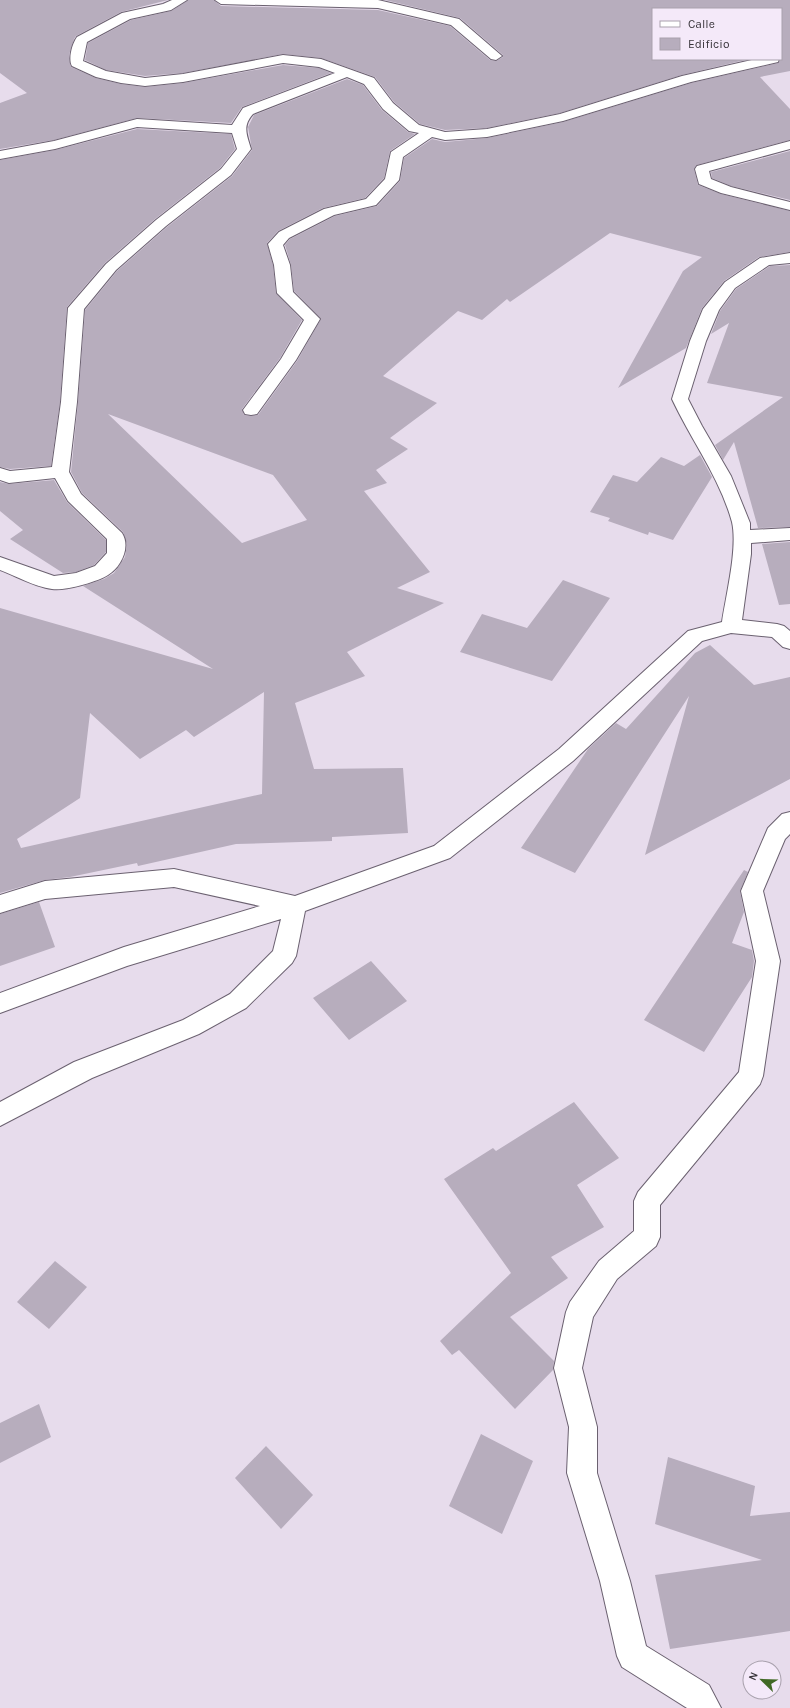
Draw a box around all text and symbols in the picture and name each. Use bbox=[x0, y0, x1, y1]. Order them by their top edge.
legend bbox=[652, 8, 782, 60]
text: Calle bbox=[688, 17, 715, 31]
text: Edificio bbox=[688, 37, 729, 51]
north arrow bbox=[742, 1660, 782, 1700]
text: N bbox=[746, 1670, 761, 1682]

